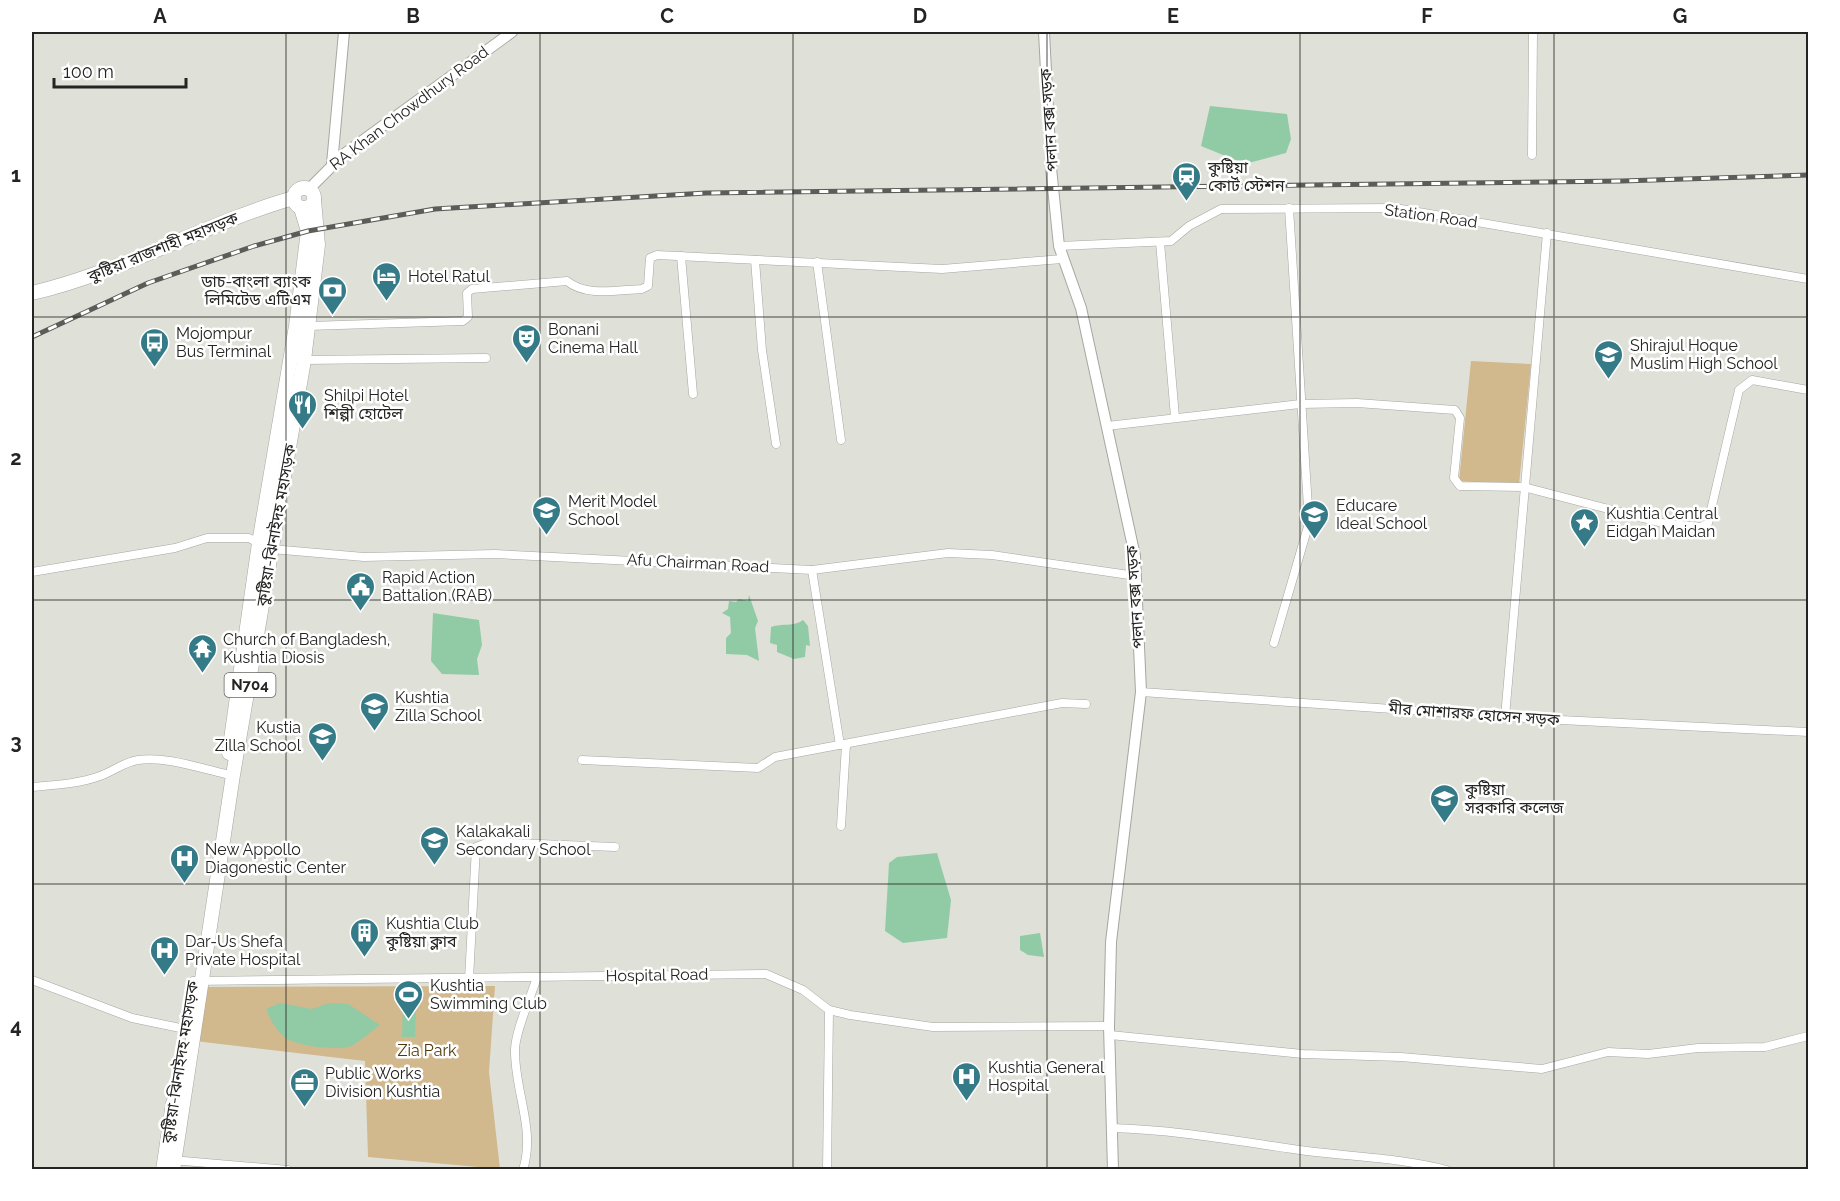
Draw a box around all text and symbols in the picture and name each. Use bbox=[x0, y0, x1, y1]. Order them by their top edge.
text: A bbox=[153, 4, 167, 28]
text: B bbox=[406, 4, 420, 28]
text: C bbox=[660, 4, 674, 28]
text: D bbox=[913, 4, 927, 28]
text: E bbox=[1167, 4, 1179, 28]
text: F bbox=[1421, 4, 1433, 28]
text: G bbox=[1673, 4, 1687, 28]
street label: RA Khan Chowdhury Road bbox=[326, 42, 492, 174]
scale bar bbox=[54, 51, 186, 89]
text: 100 m bbox=[63, 61, 114, 82]
street label: পলান বক্স সড়ক bbox=[1036, 67, 1062, 172]
place label: কুষ্টিয়া কোর্ট স্টেশন bbox=[1207, 158, 1285, 195]
station icon: কুষ্টিয়া কোর্ট স্টেশন bbox=[1171, 160, 1203, 202]
text: 1 bbox=[11, 163, 21, 187]
street label: Station Road bbox=[1383, 200, 1479, 232]
street label: কুষ্টিয়া রাজশাহী মহাসড়ক bbox=[84, 208, 242, 286]
hotel icon: Hotel Ratul bbox=[371, 260, 403, 302]
place label: Hotel Ratul bbox=[408, 267, 490, 286]
place label: ডাচ-বাংলা ব্যাংক লিমিটেড এটিএম bbox=[200, 272, 312, 309]
bank icon: ডাচ-বাংলা ব্যাংক লিমিটেড এটিএম bbox=[316, 274, 348, 316]
place label: Bonani Cinema Hall bbox=[548, 320, 638, 357]
theatre icon: Bonani Cinema Hall bbox=[511, 322, 543, 364]
place label: Mojompur Bus Terminal bbox=[176, 324, 272, 361]
bus stop icon: Mojompur Bus Terminal bbox=[139, 326, 171, 368]
place label: Shirajul Hoque Muslim High School bbox=[1630, 336, 1778, 373]
school or university icon: Shirajul Hoque Muslim High School bbox=[1593, 338, 1625, 380]
place label: Shilpi Hotel শিল্পী হোটেল bbox=[323, 386, 409, 423]
restaurant icon: Shilpi Hotel শিল্পী হোটেল bbox=[287, 388, 319, 430]
street label: কুষ্টিয়া-ঝিনাইদহ মহাসড়ক bbox=[252, 441, 300, 609]
text: 2 bbox=[10, 446, 22, 470]
place label: Merit Model School bbox=[568, 492, 658, 529]
school or university icon: Merit Model School bbox=[531, 494, 563, 536]
place label: Educare Ideal School bbox=[1336, 496, 1428, 533]
school or university icon: Educare Ideal School bbox=[1299, 498, 1331, 540]
place label: Kushtia Central Eidgah Maidan bbox=[1606, 504, 1718, 541]
place icon: Kushtia Central Eidgah Maidan bbox=[1569, 506, 1601, 548]
street label: পলান বক্স সড়ক bbox=[1122, 544, 1148, 649]
street label: Afu Chairman Road bbox=[626, 550, 770, 576]
place label: Rapid Action Battalion (RAB) bbox=[382, 568, 492, 605]
public building icon: Rapid Action Battalion (RAB) bbox=[345, 570, 377, 612]
place label: Church of Bangladesh, Kushtia Diosis bbox=[223, 630, 390, 667]
temple icon: Church of Bangladesh, Kushtia Diosis bbox=[186, 632, 218, 674]
road number: N704 bbox=[224, 673, 276, 697]
place label: Kushtia Zilla School bbox=[395, 688, 482, 725]
school or university icon: Kushtia Zilla School bbox=[358, 690, 390, 732]
street label: মীর মোশারফ হোসেন সড়ক bbox=[1387, 698, 1561, 730]
place label: Kustia Zilla School bbox=[215, 718, 302, 755]
school or university icon: Kustia Zilla School bbox=[306, 720, 338, 762]
text: 3 bbox=[10, 730, 22, 754]
place label: কুষ্টিয়া সরকারি কলেজ bbox=[1464, 780, 1564, 817]
school or university icon: কুষ্টিয়া সরকারি কলেজ bbox=[1428, 782, 1460, 824]
place label: Kalakakali Secondary School bbox=[456, 822, 591, 859]
school or university icon: Kalakakali Secondary School bbox=[419, 824, 451, 866]
place label: New Appollo Diagonestic Center bbox=[205, 840, 346, 877]
hospital icon: New Appollo Diagonestic Center bbox=[168, 842, 200, 884]
place label: Kushtia Club কুষ্টিয়া ক্লাব bbox=[385, 914, 479, 951]
building icon: Kushtia Club কুষ্টিয়া ক্লাব bbox=[349, 916, 381, 958]
place label: Dar-Us Shefa Private Hospital bbox=[185, 932, 301, 969]
hospital icon: Dar-Us Shefa Private Hospital bbox=[148, 934, 180, 976]
street label: Hospital Road bbox=[605, 965, 709, 985]
place label: Kushtia Swimming Club bbox=[430, 976, 547, 1013]
street label: কুষ্টিয়া-ঝিনাইদহ মহাসড়ক bbox=[158, 978, 202, 1146]
sports icon: Kushtia Swimming Club bbox=[393, 978, 425, 1020]
text: 4 bbox=[10, 1014, 22, 1038]
park label: Zia Park bbox=[397, 1041, 457, 1060]
place label: Kushtia General Hospital bbox=[988, 1058, 1105, 1095]
hospital icon: Kushtia General Hospital bbox=[951, 1060, 983, 1102]
place label: Public Works Division Kushtia bbox=[325, 1064, 440, 1101]
office icon: Public Works Division Kushtia bbox=[288, 1066, 320, 1108]

